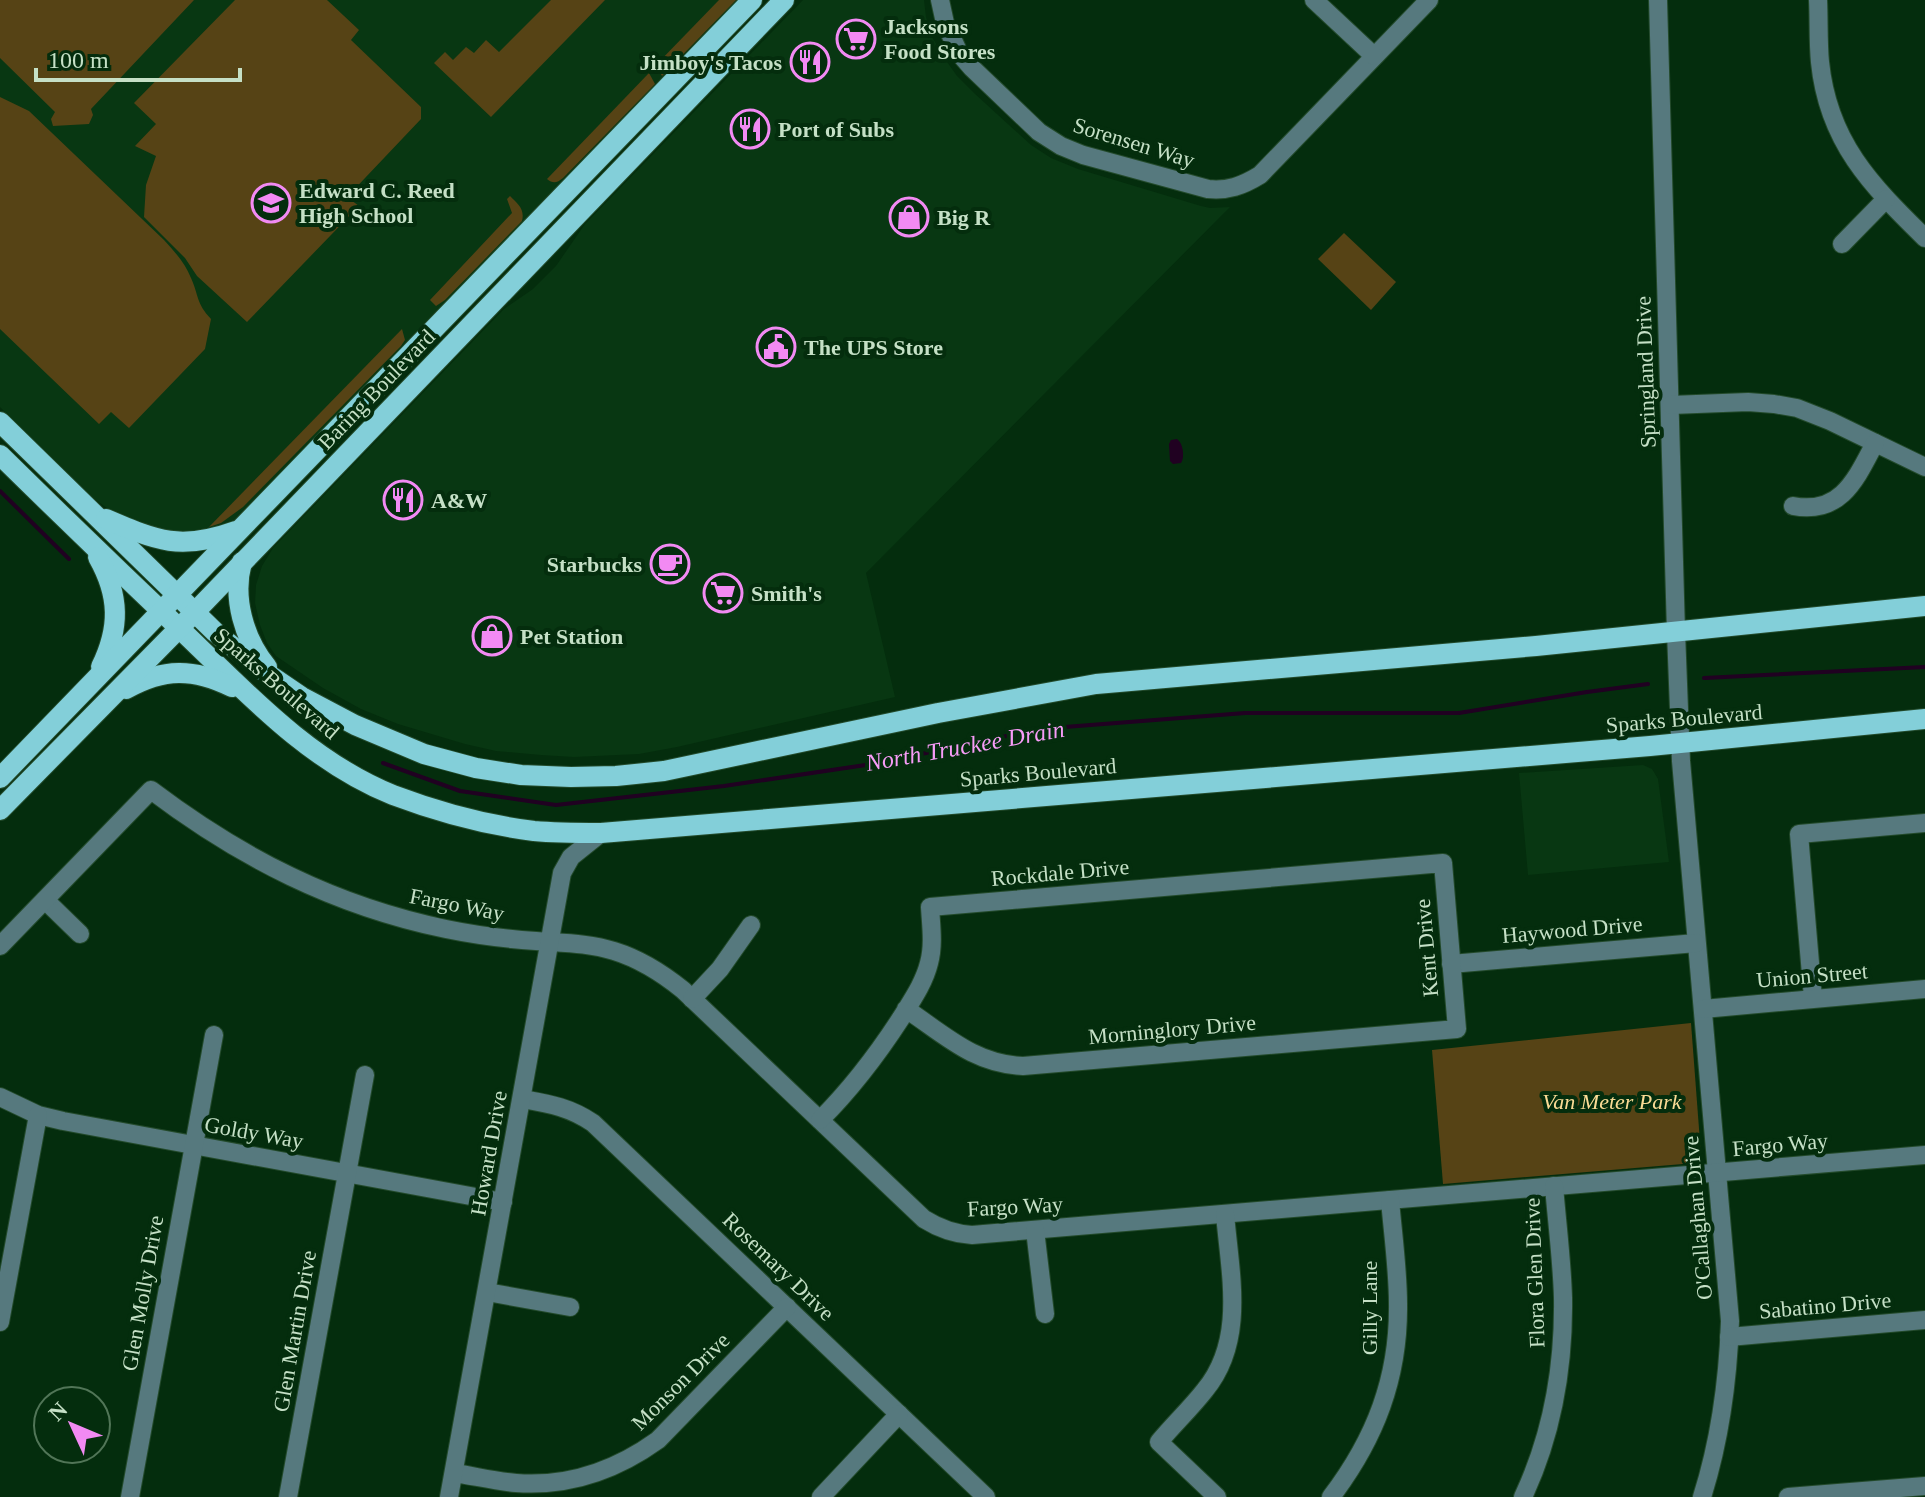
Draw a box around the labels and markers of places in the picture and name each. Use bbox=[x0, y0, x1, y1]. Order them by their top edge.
place label: Jacksons Food Stores bbox=[884, 14, 996, 64]
supermarket icon: Jacksons Food Stores bbox=[835, 18, 877, 60]
restaurant icon: Jimboy's Tacos bbox=[789, 41, 831, 83]
place label: Jimboy's Tacos bbox=[640, 50, 782, 75]
restaurant icon: Port of Subs bbox=[729, 108, 771, 150]
place label: Port of Subs bbox=[778, 117, 895, 142]
place label: Edward C. Reed High School bbox=[299, 178, 455, 228]
school or university icon: Edward C. Reed High School bbox=[250, 182, 292, 224]
shop icon: Big R bbox=[888, 196, 930, 238]
place label: Big R bbox=[937, 205, 991, 230]
public building icon: The UPS Store bbox=[755, 326, 797, 368]
place label: The UPS Store bbox=[804, 335, 943, 360]
restaurant icon: A&W bbox=[382, 479, 424, 521]
place label: A&W bbox=[431, 488, 487, 513]
cafe icon: Starbucks bbox=[649, 543, 691, 585]
place label: Starbucks bbox=[547, 552, 642, 577]
supermarket icon: Smith's bbox=[702, 572, 744, 614]
place label: Smith's bbox=[751, 581, 822, 606]
shop icon: Pet Station bbox=[471, 615, 513, 657]
place label: Pet Station bbox=[520, 624, 623, 649]

